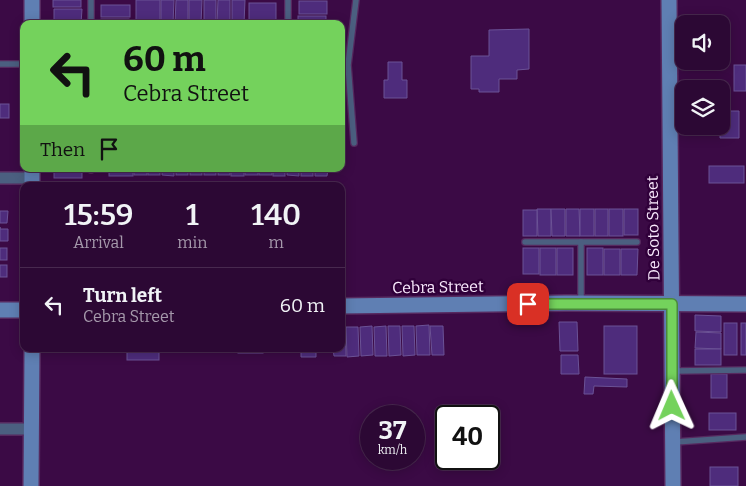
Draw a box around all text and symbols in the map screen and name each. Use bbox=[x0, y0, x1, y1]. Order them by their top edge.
map controls bbox=[675, 15, 730, 135]
button: sound bbox=[675, 15, 730, 70]
text: 60 m bbox=[123, 38, 206, 80]
icon: left bbox=[40, 40, 105, 105]
text: Cebra Street bbox=[123, 80, 249, 107]
button: layers bbox=[675, 80, 730, 135]
icon: arrive bbox=[95, 135, 123, 163]
text: Then bbox=[40, 138, 85, 161]
street label: De Soto Street bbox=[643, 175, 663, 281]
text: 15:59 bbox=[64, 197, 133, 233]
text: 1 bbox=[186, 197, 199, 233]
text: 140 bbox=[251, 197, 301, 233]
text: Arrival bbox=[73, 233, 124, 252]
text: min bbox=[177, 233, 207, 252]
text: m bbox=[269, 233, 284, 252]
street label: Cebra Street bbox=[392, 277, 484, 297]
pin bbox=[507, 283, 549, 325]
text: Turn left bbox=[83, 284, 162, 307]
icon: arrive bbox=[514, 290, 542, 318]
icon: left bbox=[40, 291, 68, 319]
text: 60 m bbox=[280, 294, 325, 317]
text: Cebra Street bbox=[83, 307, 175, 326]
position arrow bbox=[645, 379, 697, 431]
speed limit sign: 40 bbox=[435, 405, 500, 470]
text: 37 bbox=[379, 416, 406, 446]
text: km/h bbox=[378, 443, 407, 457]

